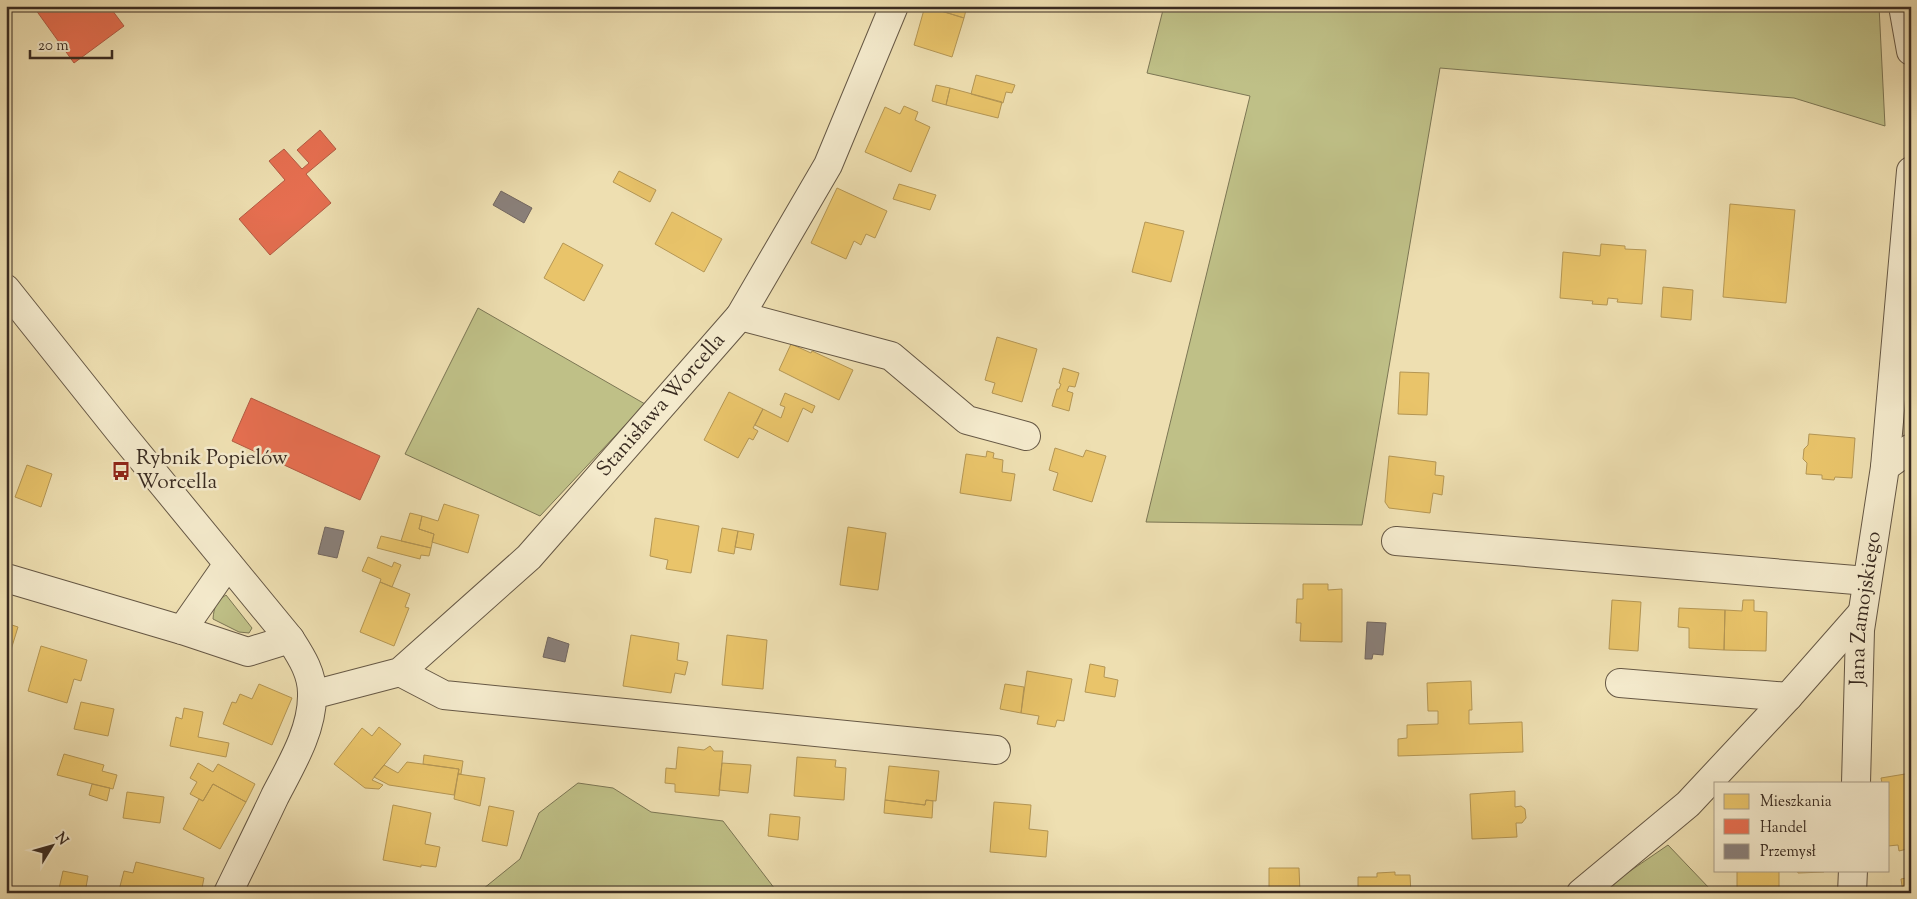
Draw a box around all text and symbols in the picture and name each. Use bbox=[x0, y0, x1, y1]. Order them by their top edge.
scale bar bbox=[30, 28, 112, 60]
text: 20 m bbox=[38, 36, 69, 57]
street label: Stanisława Worcella bbox=[590, 327, 733, 484]
place label: Rybnik Popielów Worcella bbox=[136, 444, 288, 498]
bus stop icon: Rybnik Popielów Worcella bbox=[110, 460, 132, 482]
street label: Jana Zamojskiego bbox=[1844, 529, 1890, 687]
legend bbox=[1714, 782, 1890, 872]
text: Mieszkania bbox=[1760, 792, 1832, 813]
text: Handel bbox=[1760, 818, 1807, 839]
north arrow bbox=[28, 822, 78, 872]
text: N bbox=[49, 829, 72, 850]
text: Przemysł bbox=[1760, 842, 1816, 863]

